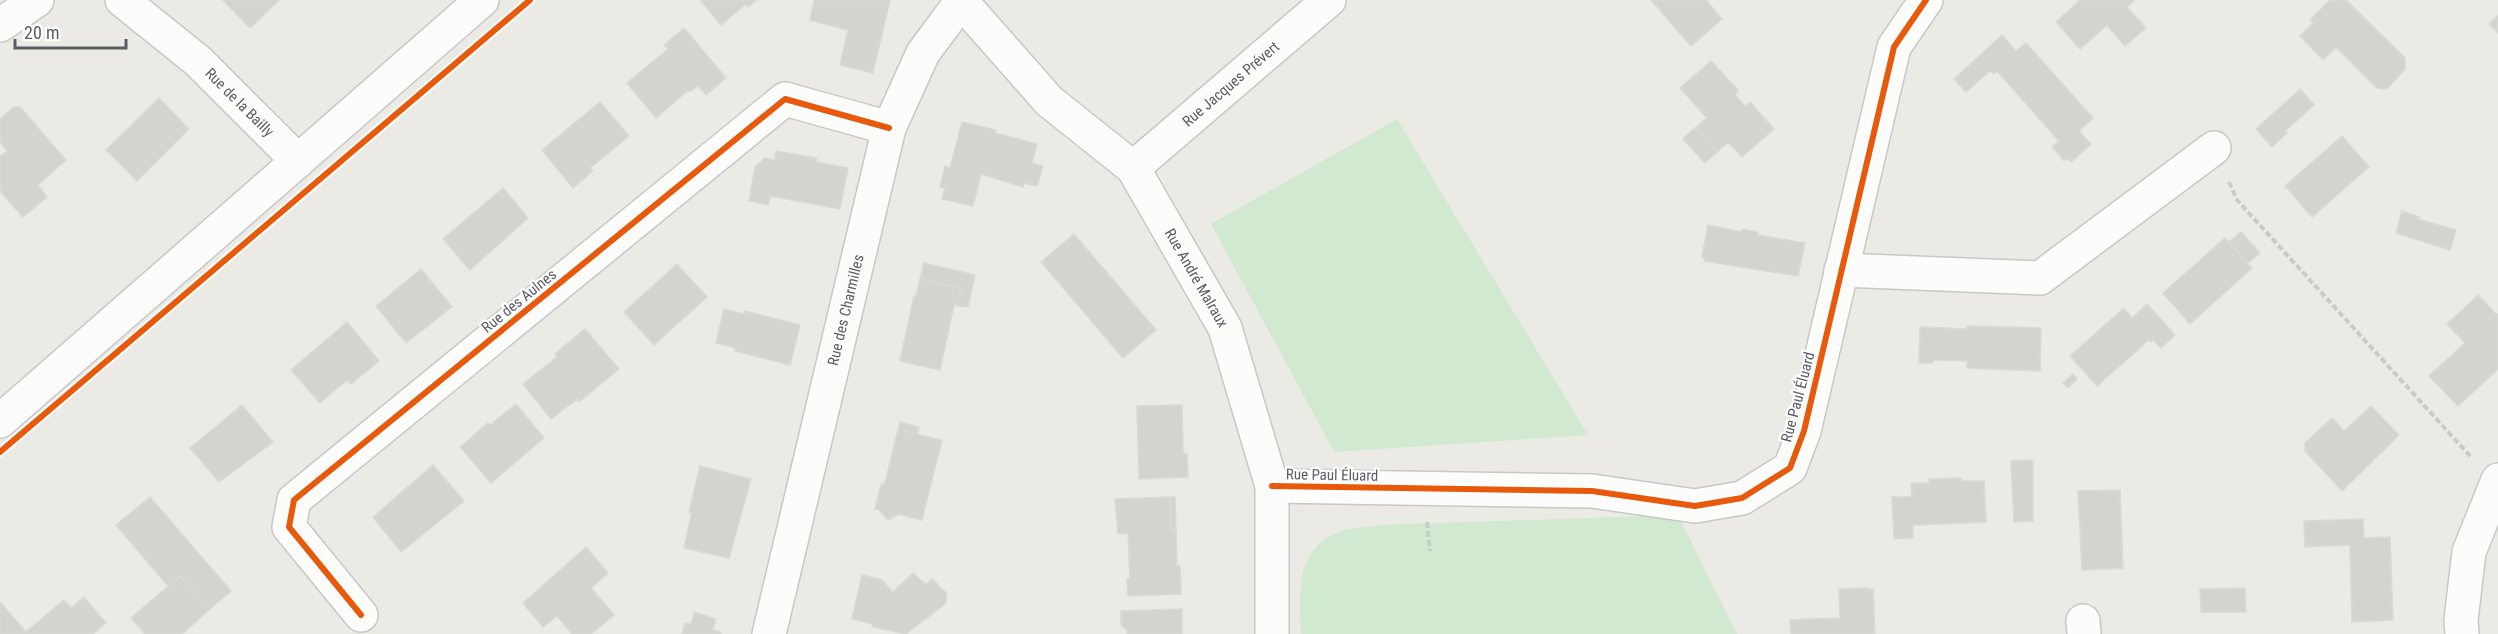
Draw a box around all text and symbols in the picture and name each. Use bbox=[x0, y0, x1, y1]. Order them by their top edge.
scale bar bbox=[15, 12, 126, 50]
text: 20 m bbox=[24, 22, 59, 43]
street label: Rue Jacques Prévert bbox=[1179, 38, 1283, 130]
street label: Rue de la Bailly bbox=[201, 64, 277, 140]
street label: Rue André Malraux bbox=[1161, 225, 1232, 331]
street label: Rue des Charmilles bbox=[824, 253, 868, 367]
street label: Rue des Aulnes bbox=[478, 265, 560, 337]
street label: Rue Paul Éluard bbox=[1777, 350, 1819, 444]
street label: Rue Paul Éluard bbox=[1286, 465, 1378, 485]

